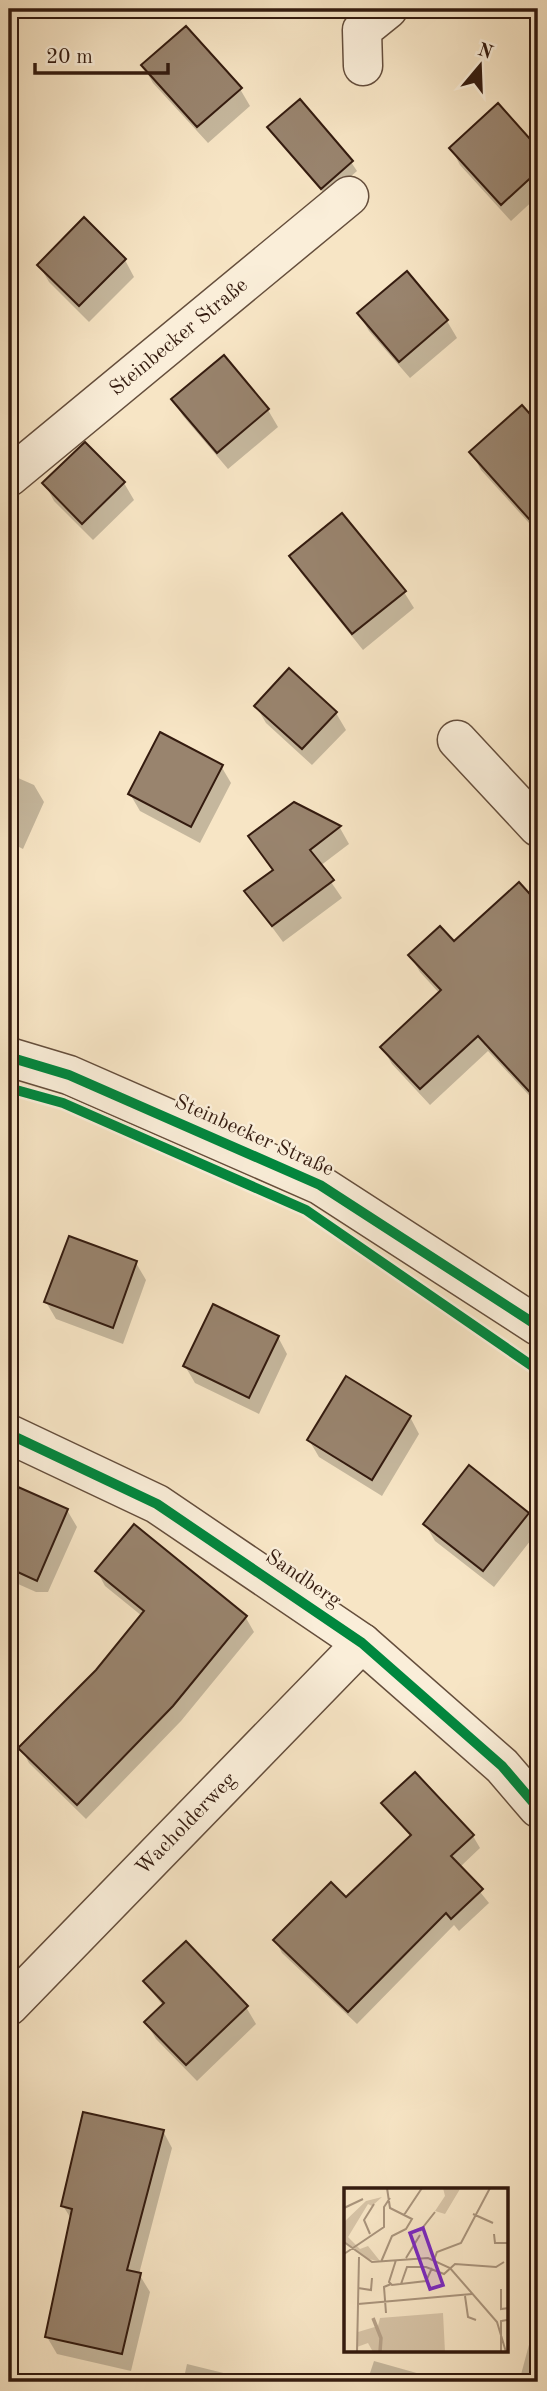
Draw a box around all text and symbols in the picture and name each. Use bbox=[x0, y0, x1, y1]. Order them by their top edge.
scale bar bbox=[35, 32, 168, 76]
north arrow bbox=[446, 32, 516, 102]
text: N bbox=[475, 41, 495, 64]
text: 20 m bbox=[46, 47, 93, 68]
street label: Steinbecker Straße bbox=[106, 274, 252, 400]
street label: Steinbecker Straße bbox=[171, 1091, 337, 1181]
street label: Sandberg bbox=[261, 1546, 345, 1612]
street label: Wacholderweg bbox=[132, 1768, 241, 1879]
inset map bbox=[344, 2188, 508, 2352]

